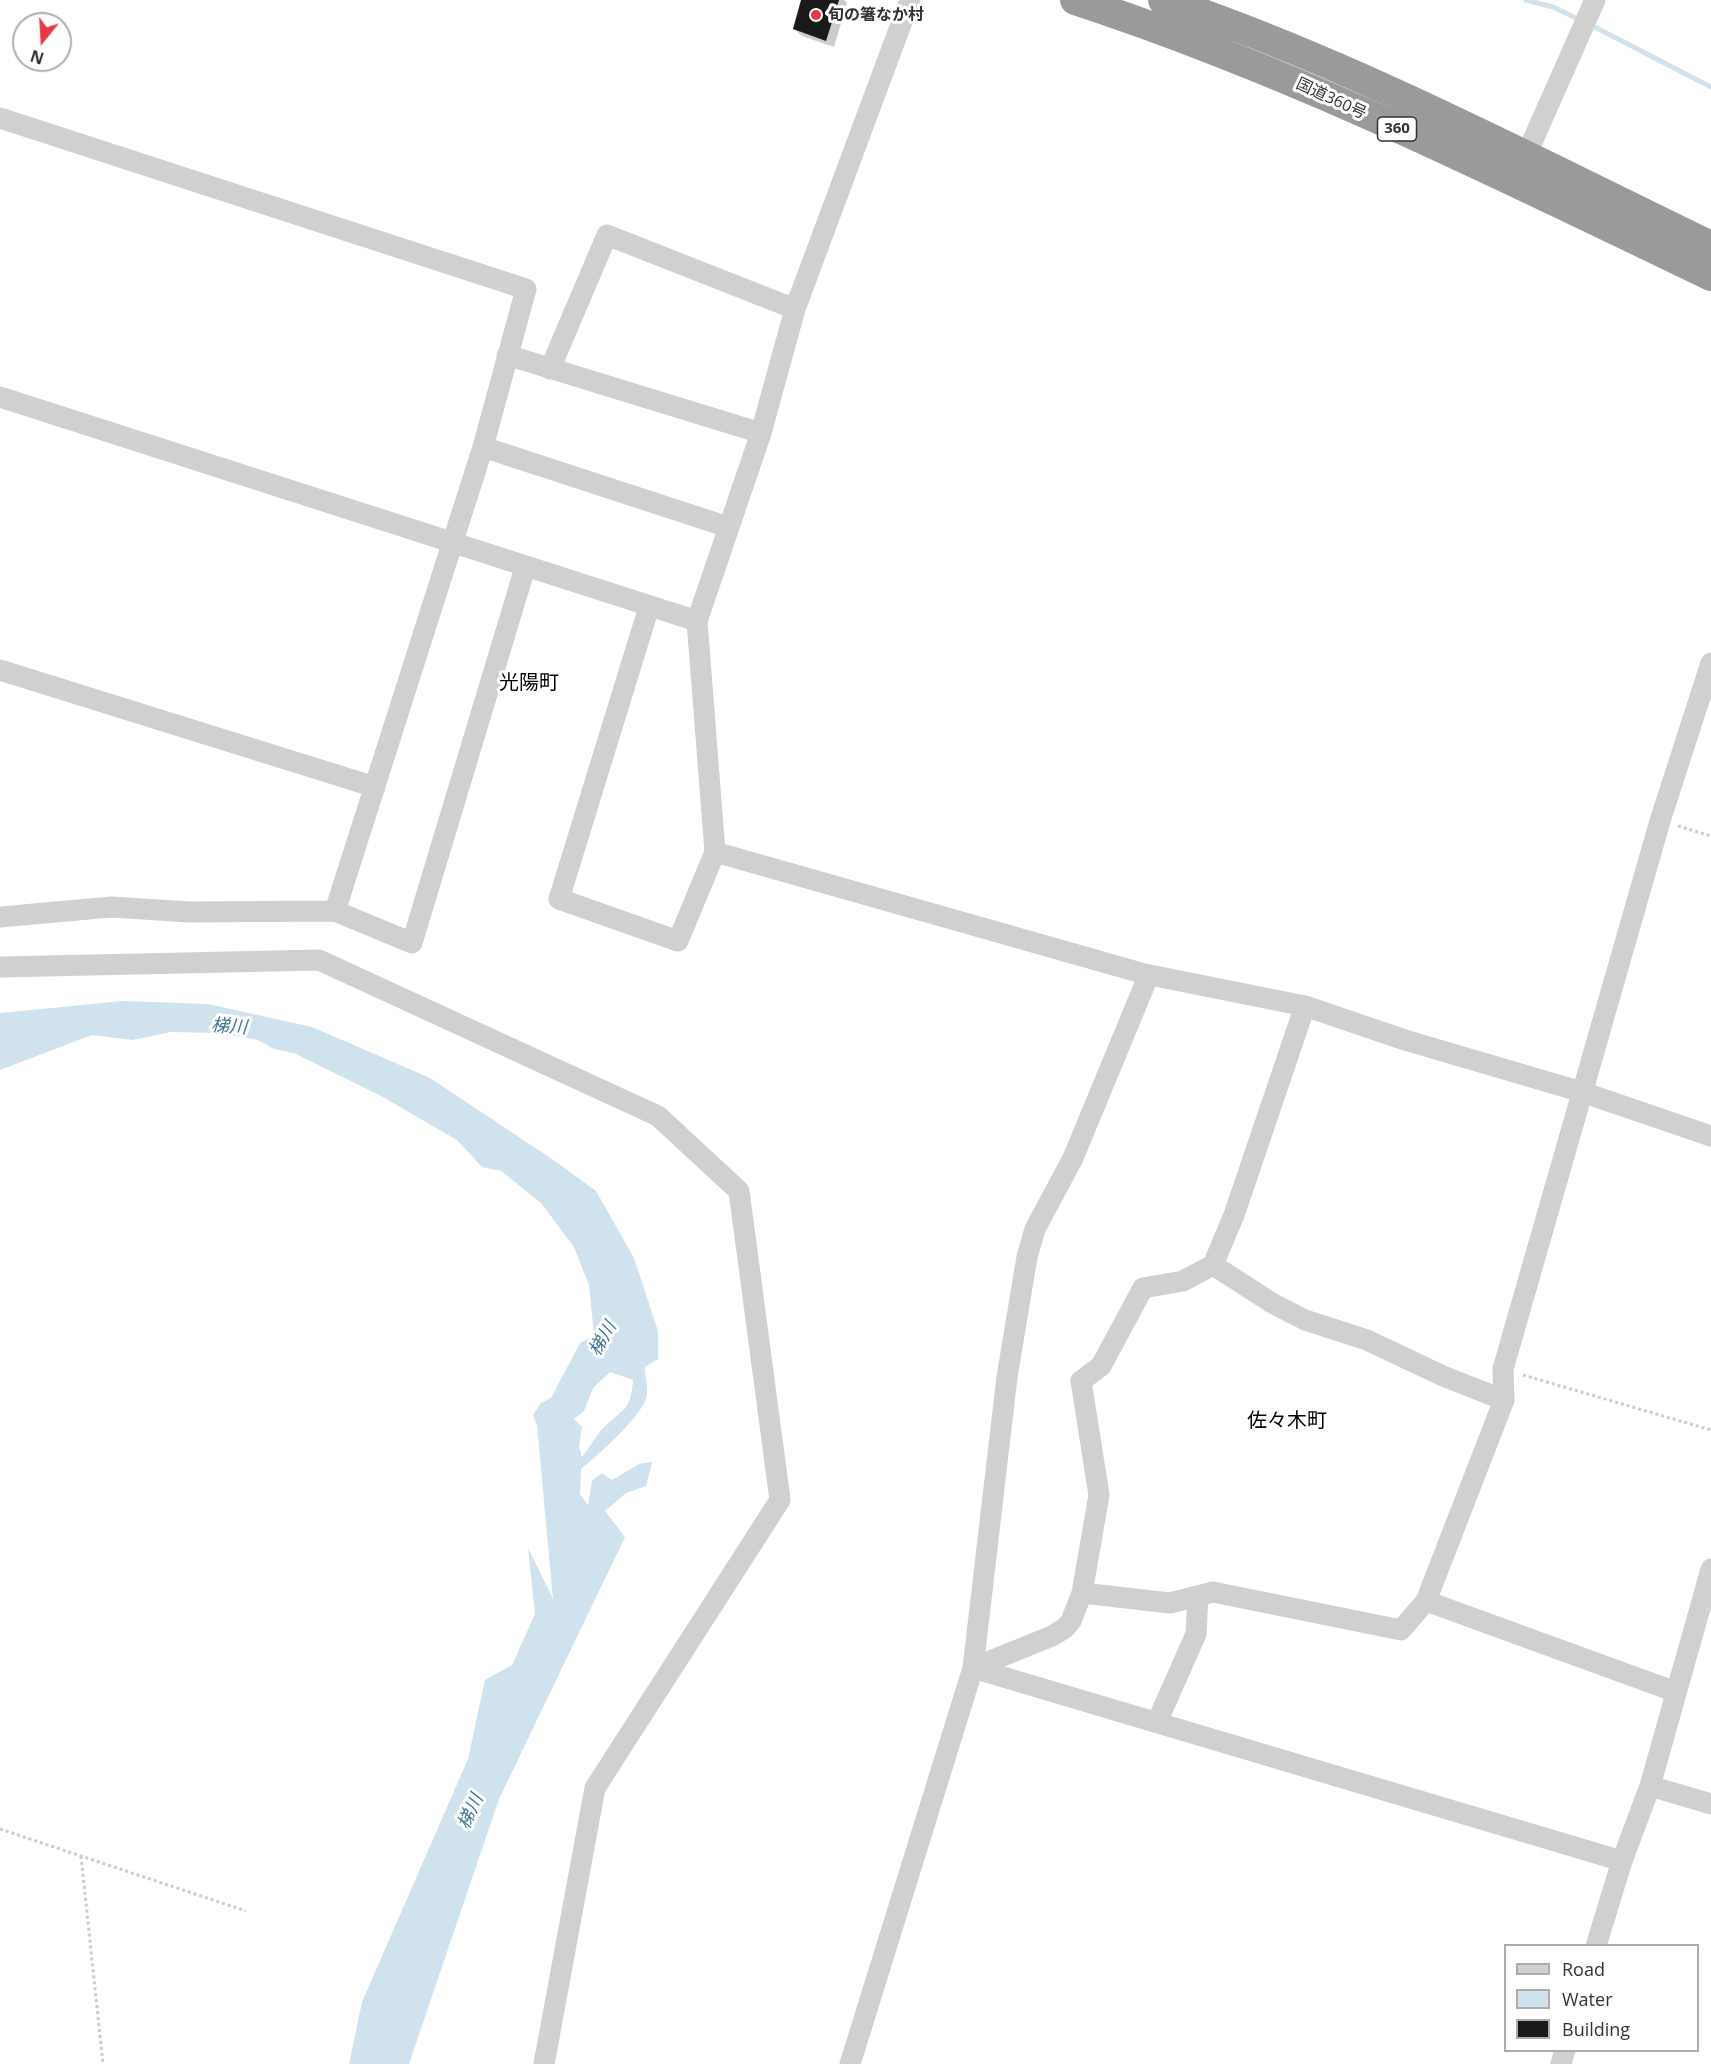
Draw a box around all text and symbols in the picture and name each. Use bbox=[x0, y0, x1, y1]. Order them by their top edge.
place label: 旬の箸なか村 bbox=[828, 5, 924, 25]
marker: 旬の箸なか村 bbox=[809, 8, 823, 22]
north arrow bbox=[12, 12, 72, 72]
text: N bbox=[27, 45, 47, 70]
street label: 国道360号 bbox=[1293, 74, 1369, 124]
road number: 360 bbox=[1378, 117, 1416, 141]
district label: 光陽町 bbox=[499, 671, 559, 695]
water label: 梯川 bbox=[210, 1015, 248, 1039]
water label: 梯川 bbox=[585, 1318, 621, 1360]
district label: 佐々木町 bbox=[1247, 1409, 1327, 1433]
water label: 梯川 bbox=[454, 1791, 488, 1833]
legend bbox=[1504, 1944, 1699, 2052]
text: Road bbox=[1562, 1957, 1605, 1981]
text: Water bbox=[1562, 1987, 1613, 2011]
text: Building bbox=[1562, 2017, 1630, 2041]

